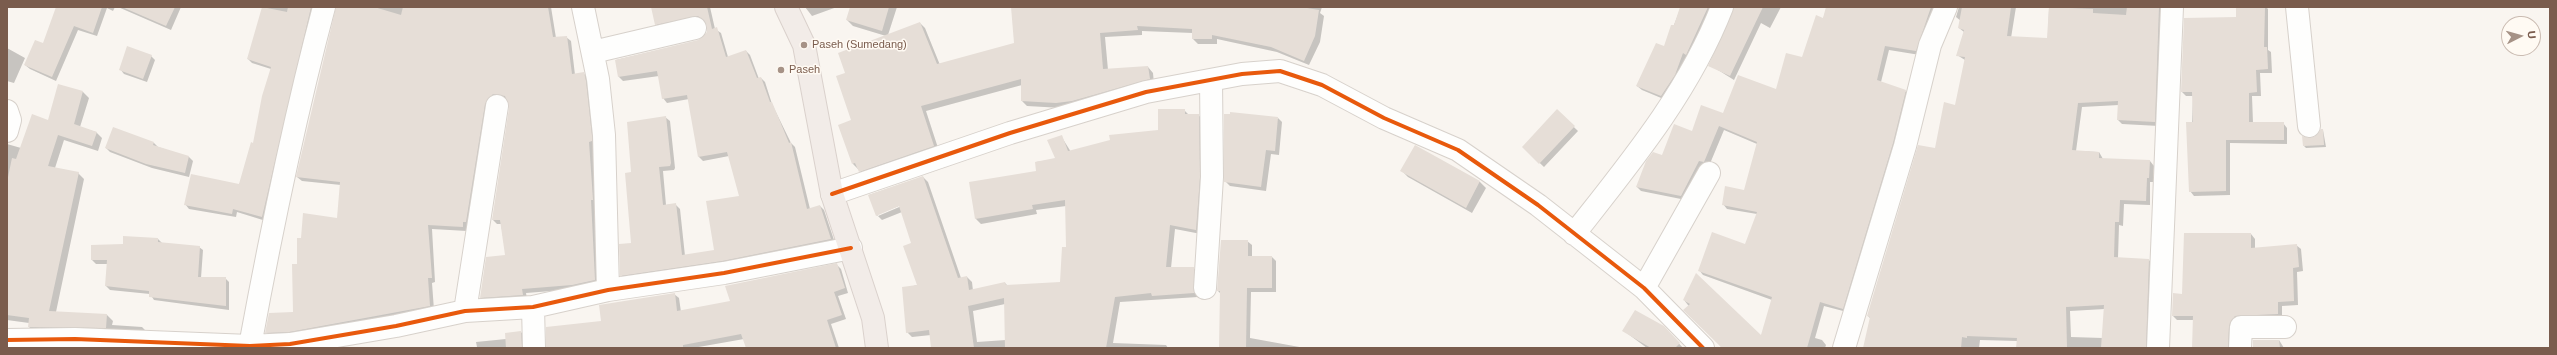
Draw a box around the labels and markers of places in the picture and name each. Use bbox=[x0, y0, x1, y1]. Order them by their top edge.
place label: Paseh (Sumedang) bbox=[812, 38, 907, 52]
marker: Paseh (Sumedang) bbox=[799, 40, 809, 50]
place label: Paseh bbox=[789, 63, 820, 77]
marker: Paseh bbox=[776, 65, 786, 75]

